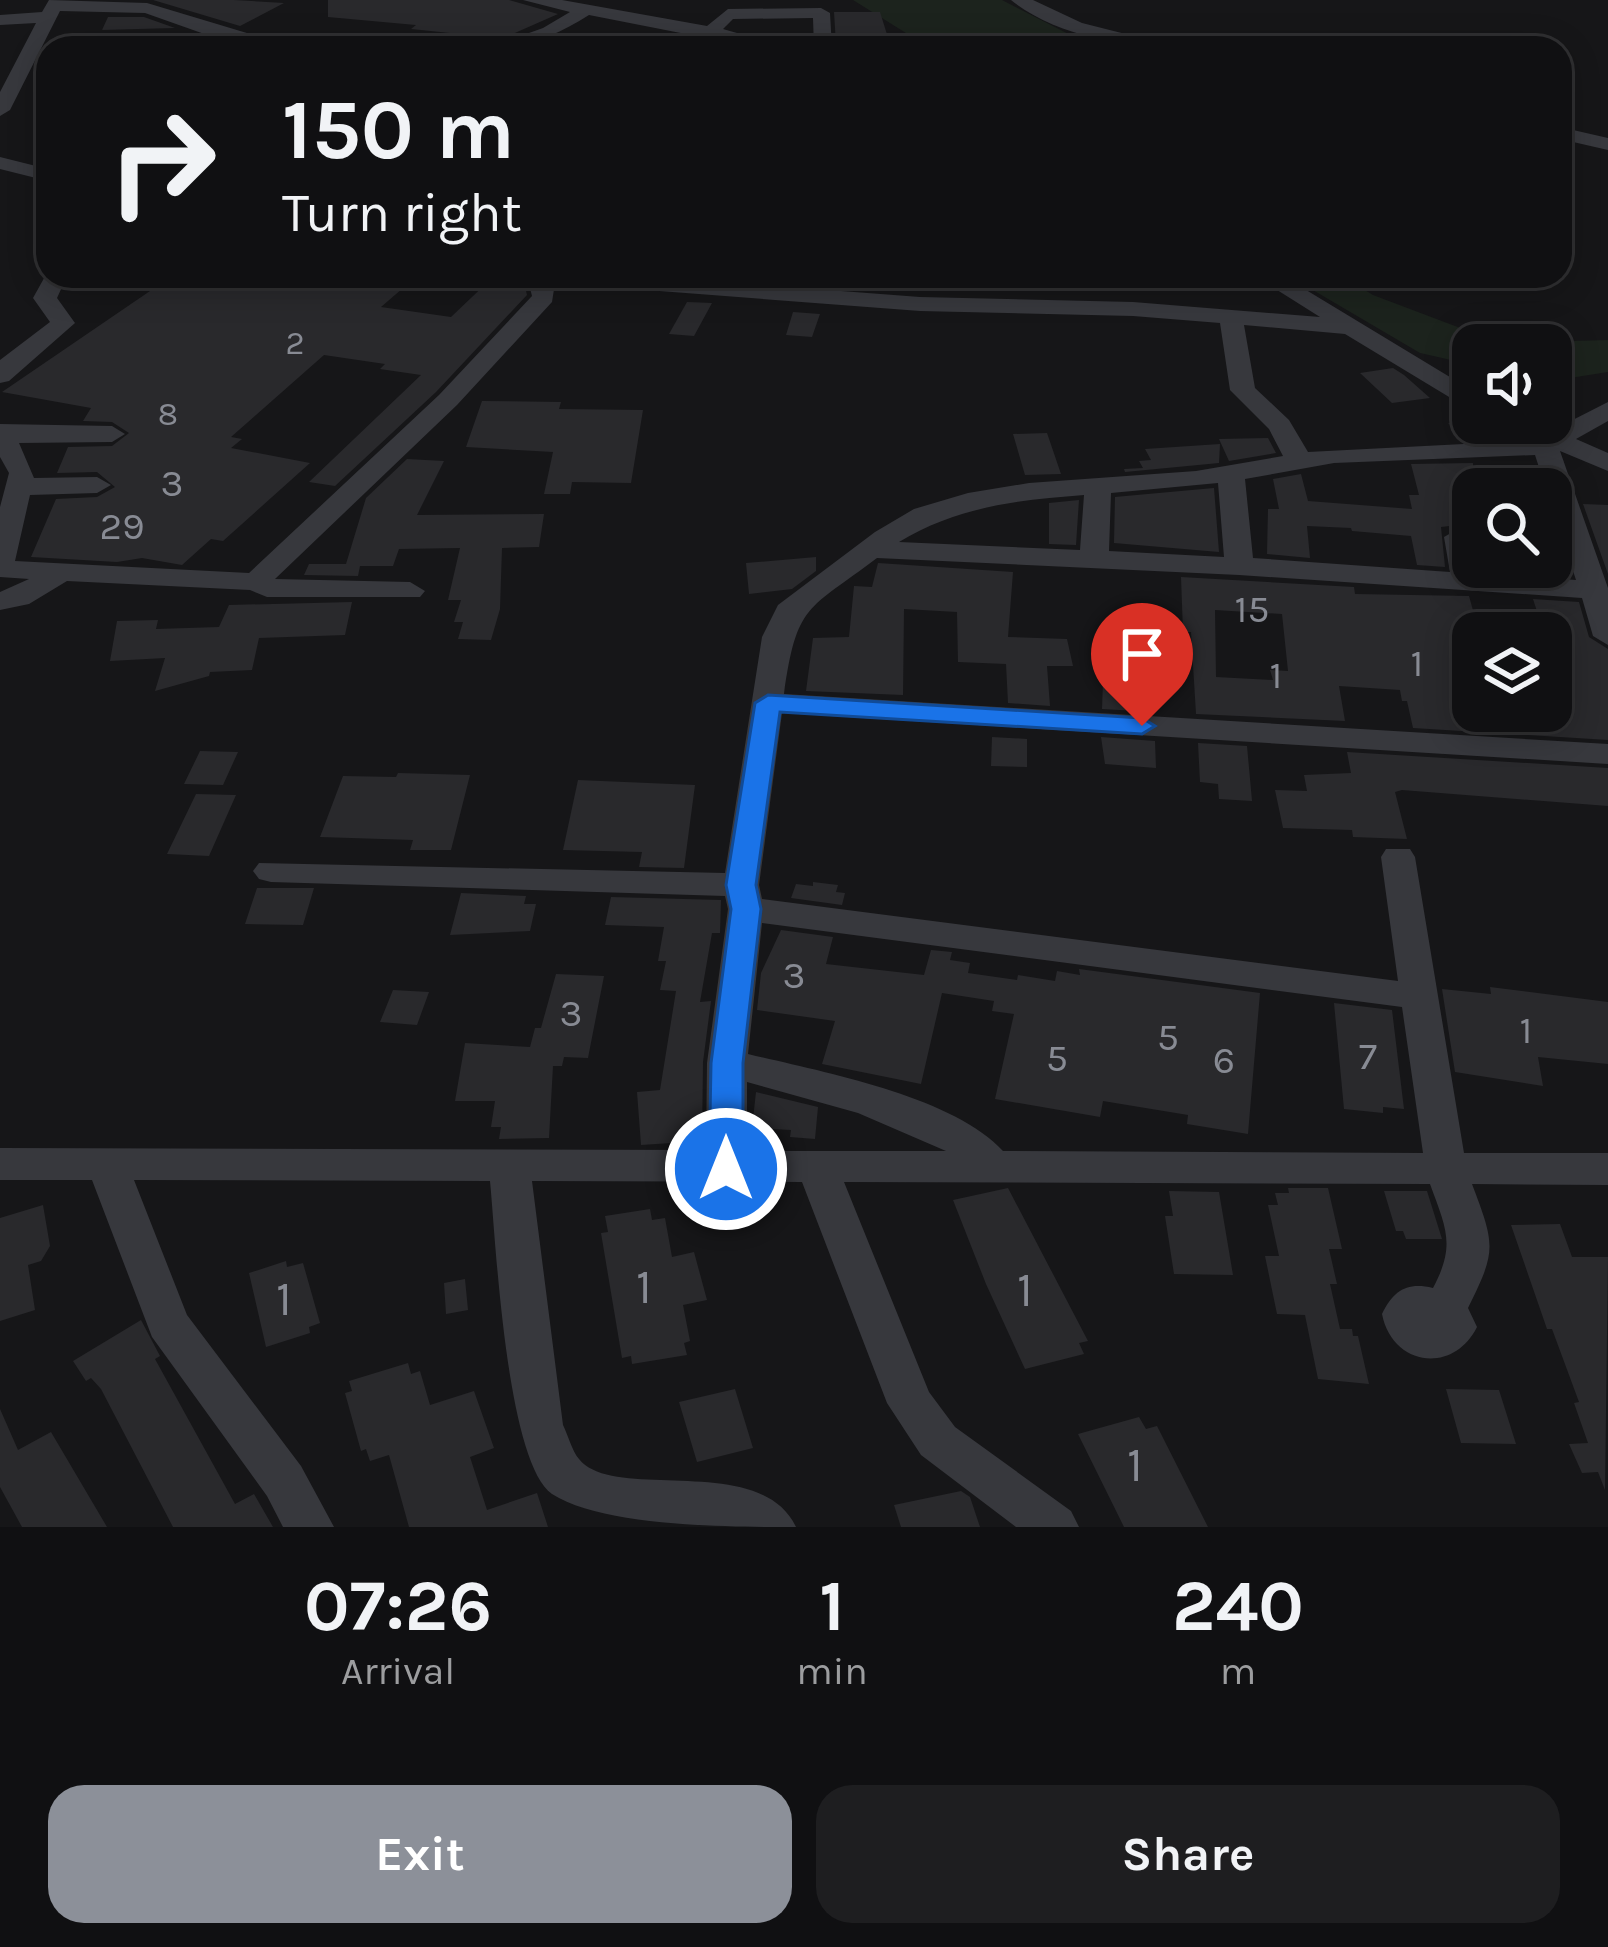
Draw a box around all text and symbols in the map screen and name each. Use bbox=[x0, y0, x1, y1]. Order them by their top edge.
text: 150 m bbox=[282, 81, 515, 179]
icon: right bbox=[84, 84, 240, 240]
text: Turn right bbox=[282, 181, 522, 245]
house number: 2 bbox=[285, 324, 305, 362]
map controls bbox=[1452, 324, 1572, 732]
button: sound bbox=[1452, 324, 1572, 444]
house number: 8 bbox=[158, 395, 178, 433]
house number: 3 bbox=[160, 460, 184, 506]
button: search bbox=[1452, 468, 1572, 588]
house number: 29 bbox=[99, 503, 145, 549]
house number: 15 bbox=[1235, 586, 1269, 632]
pin bbox=[1091, 603, 1193, 726]
button: layers bbox=[1452, 612, 1572, 732]
icon: arrive bbox=[1109, 621, 1175, 687]
house number: 1 bbox=[1411, 640, 1423, 686]
house number: 1 bbox=[1270, 652, 1282, 698]
house number: 3 bbox=[782, 952, 806, 998]
house number: 3 bbox=[559, 990, 583, 1036]
house number: 1 bbox=[1520, 1007, 1532, 1053]
house number: 5 bbox=[1157, 1014, 1179, 1060]
house number: 7 bbox=[1359, 1033, 1377, 1079]
house number: 5 bbox=[1046, 1035, 1068, 1081]
house number: 6 bbox=[1213, 1037, 1235, 1083]
position arrow bbox=[663, 1106, 789, 1232]
house number: 1 bbox=[636, 1259, 652, 1315]
house number: 1 bbox=[1017, 1262, 1033, 1318]
house number: 1 bbox=[276, 1271, 292, 1327]
house number: 1 bbox=[1127, 1437, 1143, 1493]
text: 07:26 bbox=[304, 1564, 492, 1648]
text: 1 bbox=[819, 1564, 845, 1648]
text: 240 bbox=[1172, 1564, 1304, 1648]
text: Arrival bbox=[341, 1648, 455, 1694]
text: min bbox=[796, 1648, 868, 1694]
text: m bbox=[1220, 1648, 1256, 1694]
button: Exit bbox=[48, 1785, 792, 1923]
button: Share bbox=[816, 1785, 1560, 1923]

